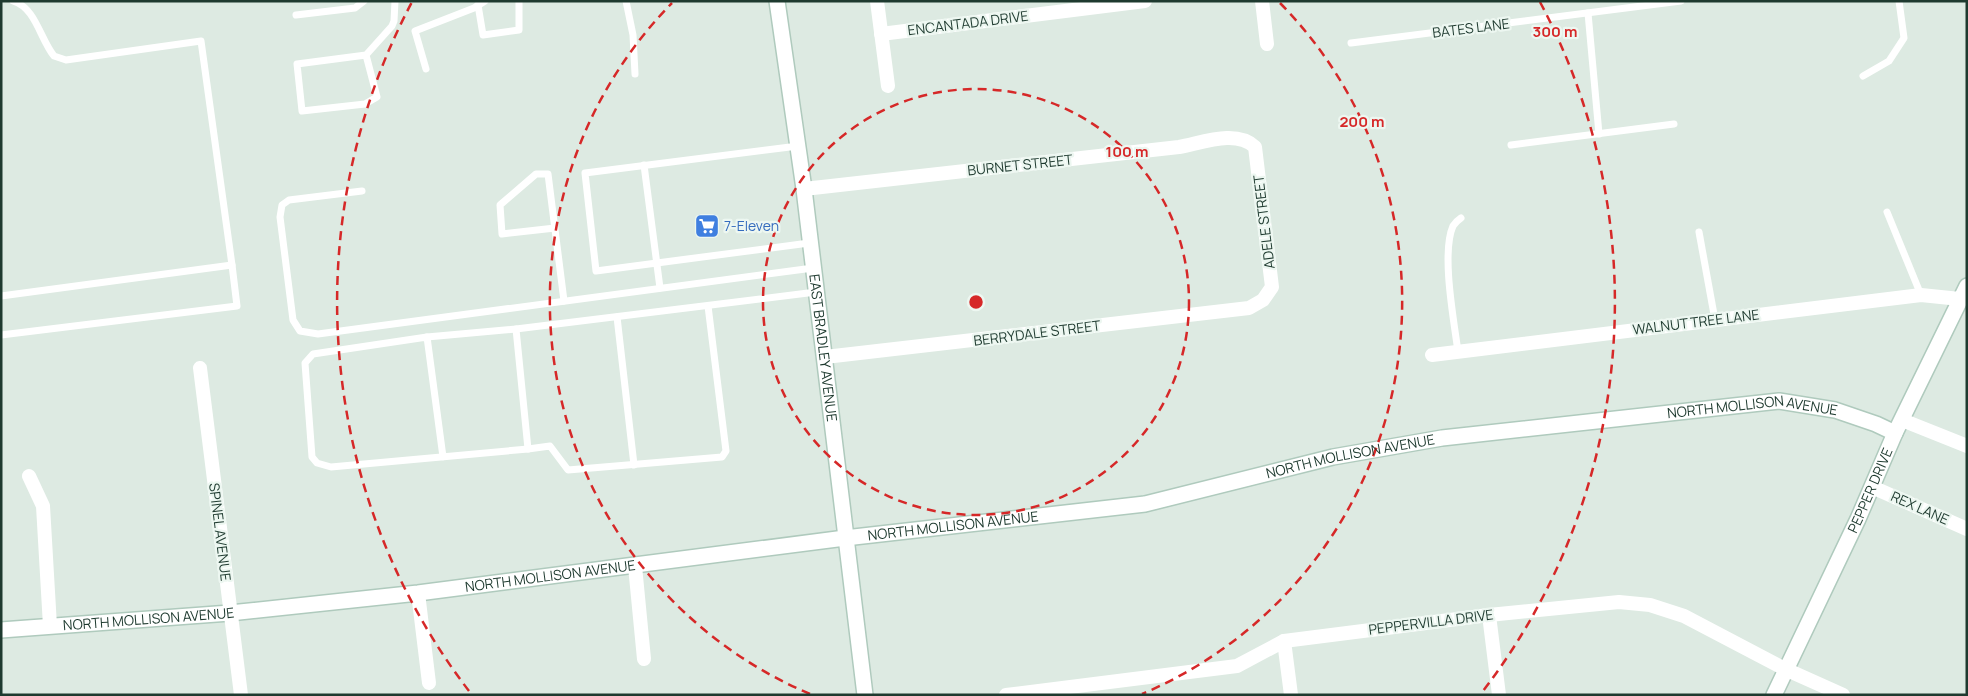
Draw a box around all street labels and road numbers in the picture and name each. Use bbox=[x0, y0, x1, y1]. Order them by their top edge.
street label: ENCANTADA DRIVE bbox=[907, 6, 1029, 39]
street label: BATES LANE bbox=[1431, 13, 1511, 42]
street label: BURNET STREET bbox=[966, 149, 1074, 179]
street label: ADELE STREET bbox=[1248, 173, 1279, 270]
street label: EAST BRADLEY AVENUE bbox=[805, 273, 842, 423]
street label: WALNUT TREE LANE bbox=[1631, 304, 1761, 339]
street label: BERRYDALE STREET bbox=[972, 315, 1102, 350]
street label: NORTH MOLLISON AVENUE bbox=[1666, 391, 1839, 422]
street label: NORTH MOLLISON AVENUE bbox=[1264, 429, 1436, 482]
street label: PEPPER DRIVE bbox=[1843, 445, 1896, 536]
street label: SPINEL AVENUE bbox=[205, 482, 236, 582]
street label: REX LANE bbox=[1888, 486, 1952, 529]
street label: NORTH MOLLISON AVENUE bbox=[867, 506, 1039, 544]
street label: NORTH MOLLISON AVENUE bbox=[464, 555, 637, 596]
street label: NORTH MOLLISON AVENUE bbox=[62, 603, 235, 634]
street label: PEPPERVILLA DRIVE bbox=[1367, 604, 1495, 639]

